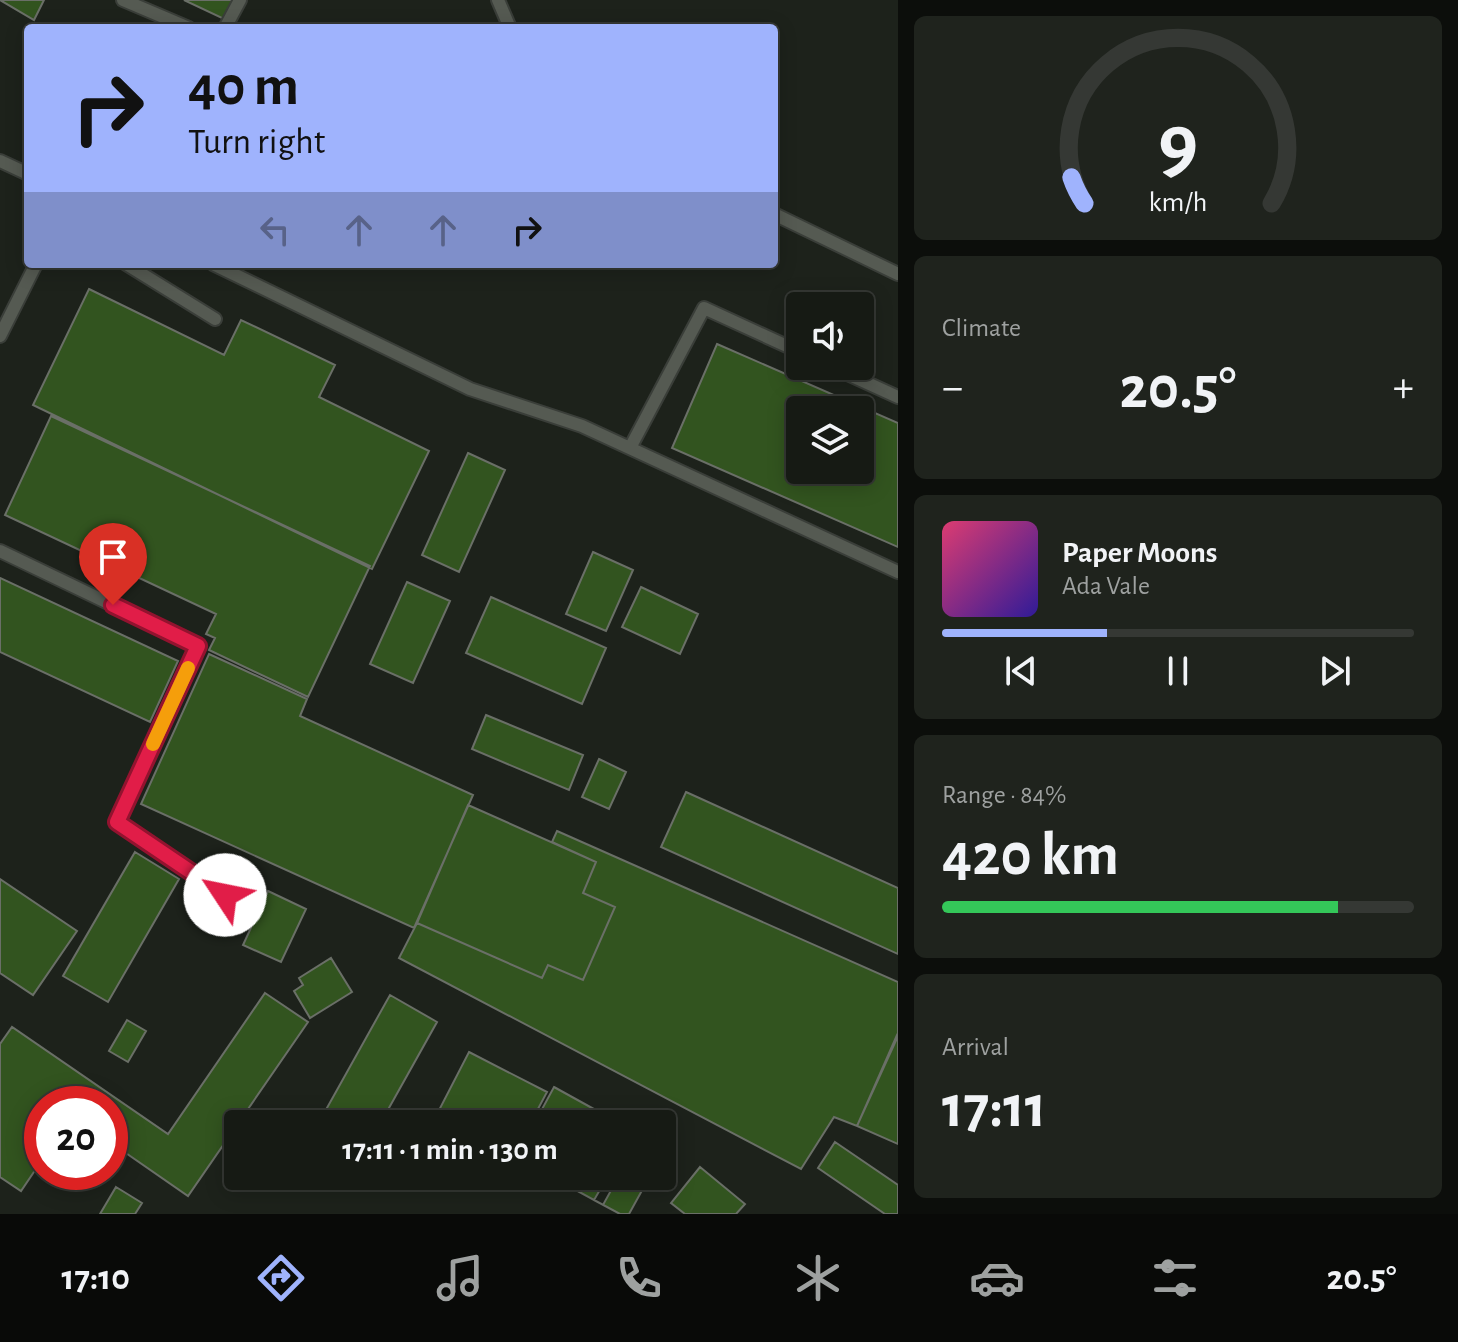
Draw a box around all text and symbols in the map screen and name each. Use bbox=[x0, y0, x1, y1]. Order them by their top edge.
icon: right bbox=[56, 56, 160, 160]
text: 40 m bbox=[188, 59, 299, 115]
text: 9 bbox=[1158, 102, 1198, 186]
text: Turn right bbox=[188, 124, 325, 160]
text: km/h bbox=[1149, 188, 1207, 217]
icon: left bbox=[253, 208, 297, 252]
icon: ahead bbox=[337, 208, 381, 252]
icon: ahead bbox=[421, 208, 465, 252]
icon: right bbox=[505, 208, 549, 252]
map controls bbox=[786, 292, 874, 484]
button: sound bbox=[786, 292, 874, 380]
text: Climate bbox=[942, 315, 1021, 341]
text: 20.5° bbox=[1120, 359, 1236, 419]
text: − bbox=[942, 366, 963, 410]
text: + bbox=[1393, 366, 1414, 410]
button: layers bbox=[786, 396, 874, 484]
pin bbox=[79, 523, 147, 605]
icon: arrive bbox=[91, 535, 135, 579]
text: Paper Moons bbox=[1062, 538, 1217, 568]
text: Ada Vale bbox=[1062, 573, 1150, 599]
icon: previous bbox=[999, 649, 1043, 693]
icon: pause bbox=[1156, 649, 1200, 693]
icon: next bbox=[1313, 649, 1357, 693]
text: Range · 84% bbox=[942, 782, 1067, 808]
text: 420 km bbox=[942, 826, 1119, 886]
position arrow bbox=[183, 853, 267, 937]
text: Arrival bbox=[942, 1034, 1009, 1060]
text: 17:11 bbox=[942, 1078, 1046, 1138]
speed limit sign: 20 bbox=[24, 1086, 128, 1190]
text: 17:11 · 1 min · 130 m bbox=[342, 1135, 558, 1165]
icon: directions bbox=[253, 1250, 309, 1306]
icon: music bbox=[432, 1250, 488, 1306]
icon: phone bbox=[611, 1250, 667, 1306]
icon: climate bbox=[790, 1250, 846, 1306]
icon: car bbox=[969, 1250, 1025, 1306]
icon: filters bbox=[1147, 1250, 1203, 1306]
text: 17:10 bbox=[61, 1260, 130, 1296]
text: 20.5° bbox=[1326, 1260, 1396, 1296]

